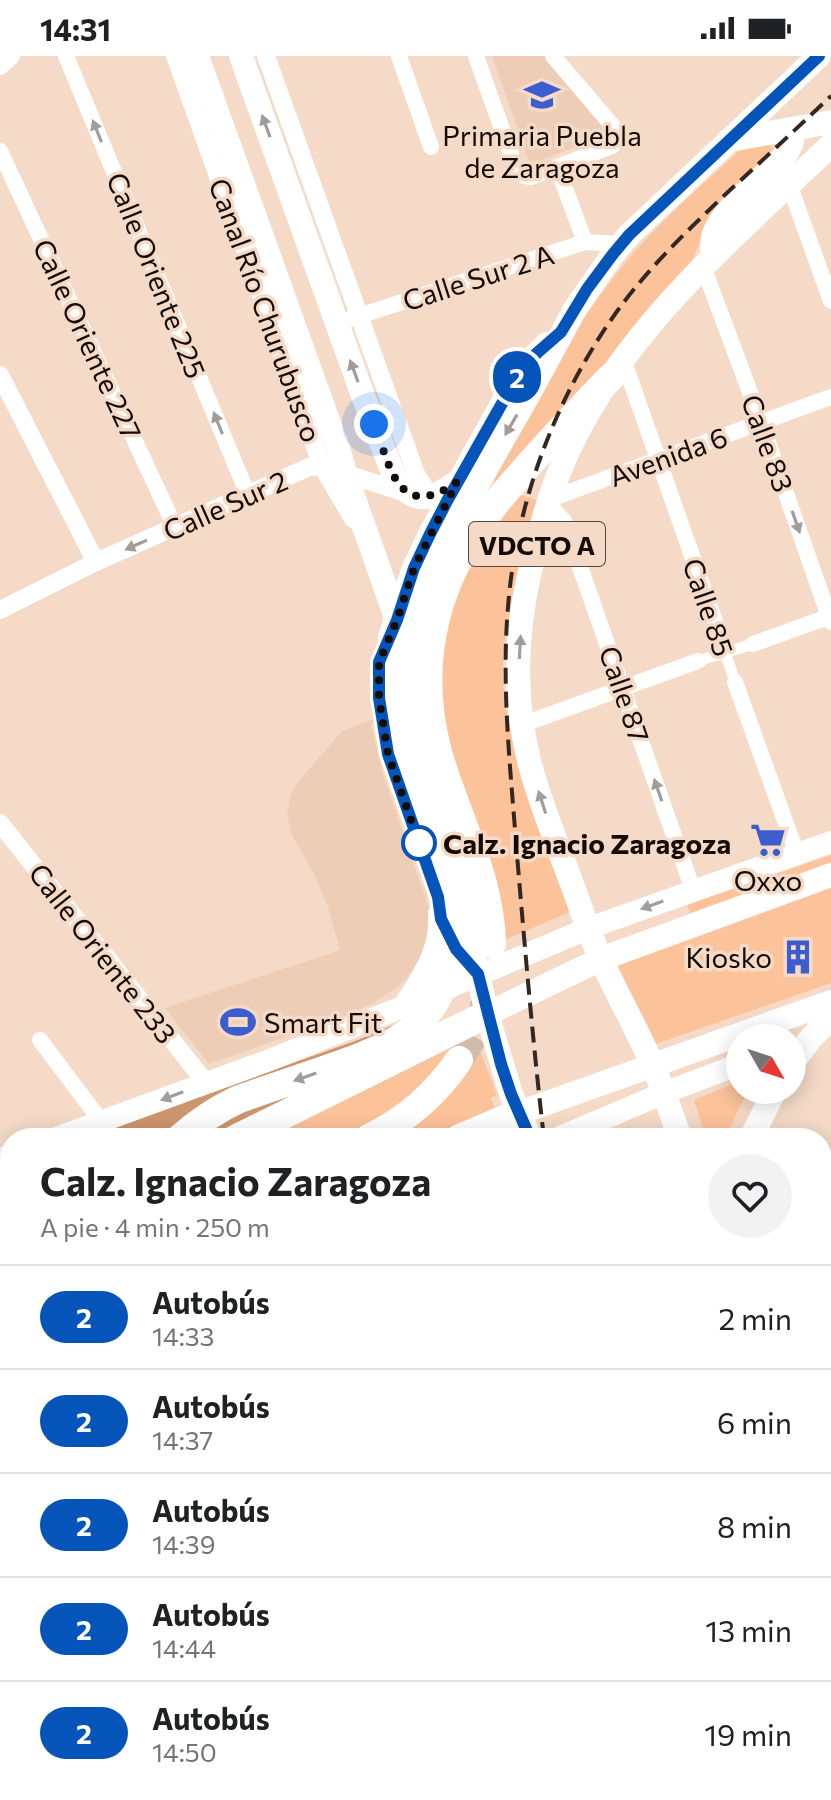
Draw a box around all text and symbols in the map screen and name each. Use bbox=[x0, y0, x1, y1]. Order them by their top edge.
text: 14:31 bbox=[40, 10, 111, 47]
school or university icon: Primaria Puebla de Zaragoza bbox=[523, 76, 561, 114]
one-way arrow bbox=[260, 114, 272, 138]
place label: Primaria Puebla de Zaragoza bbox=[442, 118, 642, 184]
one-way arrow bbox=[91, 119, 104, 142]
street label: Calle Oriente 225 bbox=[100, 167, 214, 383]
street label: Canal Río Churubusco bbox=[202, 173, 330, 447]
street label: Calle Oriente 227 bbox=[27, 233, 149, 445]
street label: Calle Sur 2 A bbox=[398, 237, 558, 317]
line badge: 2 bbox=[491, 351, 543, 403]
one-way arrow bbox=[347, 359, 360, 383]
text: 2 bbox=[509, 360, 525, 394]
street label: Calle 83 bbox=[735, 390, 801, 496]
your location bbox=[354, 404, 394, 444]
one-way arrow bbox=[212, 411, 225, 434]
one-way arrow bbox=[504, 414, 518, 436]
street label: Avenida 6 bbox=[604, 419, 732, 493]
street label: Calle Sur 2 bbox=[158, 463, 292, 547]
one-way arrow bbox=[791, 511, 803, 535]
road number: VDCTO A bbox=[469, 522, 605, 566]
one-way arrow bbox=[124, 538, 148, 551]
street label: Calle 85 bbox=[676, 554, 742, 660]
one-way arrow bbox=[513, 634, 526, 659]
street label: Calle 87 bbox=[593, 641, 657, 747]
one-way arrow bbox=[652, 777, 664, 801]
one-way arrow bbox=[536, 790, 548, 814]
supermarket icon: Oxxo bbox=[749, 821, 787, 859]
marker: Calz. Ignacio Zaragoza bbox=[402, 826, 436, 860]
place label: Calz. Ignacio Zaragoza bbox=[443, 826, 731, 860]
street label: Calle Oriente 233 bbox=[22, 856, 184, 1050]
place label: Oxxo bbox=[734, 863, 802, 897]
one-way arrow bbox=[639, 899, 663, 912]
building icon: Kiosko bbox=[779, 938, 817, 976]
place label: Kiosko bbox=[686, 940, 772, 974]
sports icon: Smart Fit bbox=[219, 1003, 257, 1041]
place label: Smart Fit bbox=[264, 1005, 382, 1039]
north arrow bbox=[726, 1024, 806, 1104]
map controls bbox=[726, 1024, 806, 1104]
one-way arrow bbox=[292, 1071, 316, 1083]
one-way arrow bbox=[159, 1090, 183, 1103]
button: heart bbox=[708, 1154, 792, 1238]
text: Calz. Ignacio Zaragoza bbox=[40, 1157, 431, 1204]
text: A pie · 4 min · 250 m bbox=[40, 1211, 270, 1242]
text: Autobús bbox=[152, 1283, 270, 1320]
text: 2 min bbox=[719, 1299, 792, 1336]
text: 2 bbox=[76, 1300, 92, 1334]
text: 14:33 bbox=[152, 1320, 214, 1351]
text: Autobús bbox=[152, 1387, 270, 1424]
text: 6 min bbox=[717, 1403, 792, 1440]
text: 2 bbox=[76, 1404, 92, 1438]
text: 14:37 bbox=[152, 1424, 213, 1455]
text: Autobús bbox=[152, 1491, 270, 1528]
text: 8 min bbox=[717, 1507, 792, 1544]
text: 2 bbox=[76, 1508, 92, 1542]
text: 14:39 bbox=[152, 1528, 215, 1559]
text: Autobús bbox=[152, 1595, 270, 1632]
text: 13 min bbox=[705, 1611, 792, 1648]
text: 2 bbox=[76, 1612, 92, 1646]
text: 14:44 bbox=[152, 1632, 216, 1663]
text: Autobús bbox=[152, 1699, 270, 1736]
text: 19 min bbox=[704, 1715, 792, 1752]
text: 2 bbox=[76, 1716, 92, 1750]
text: 14:50 bbox=[152, 1736, 217, 1767]

